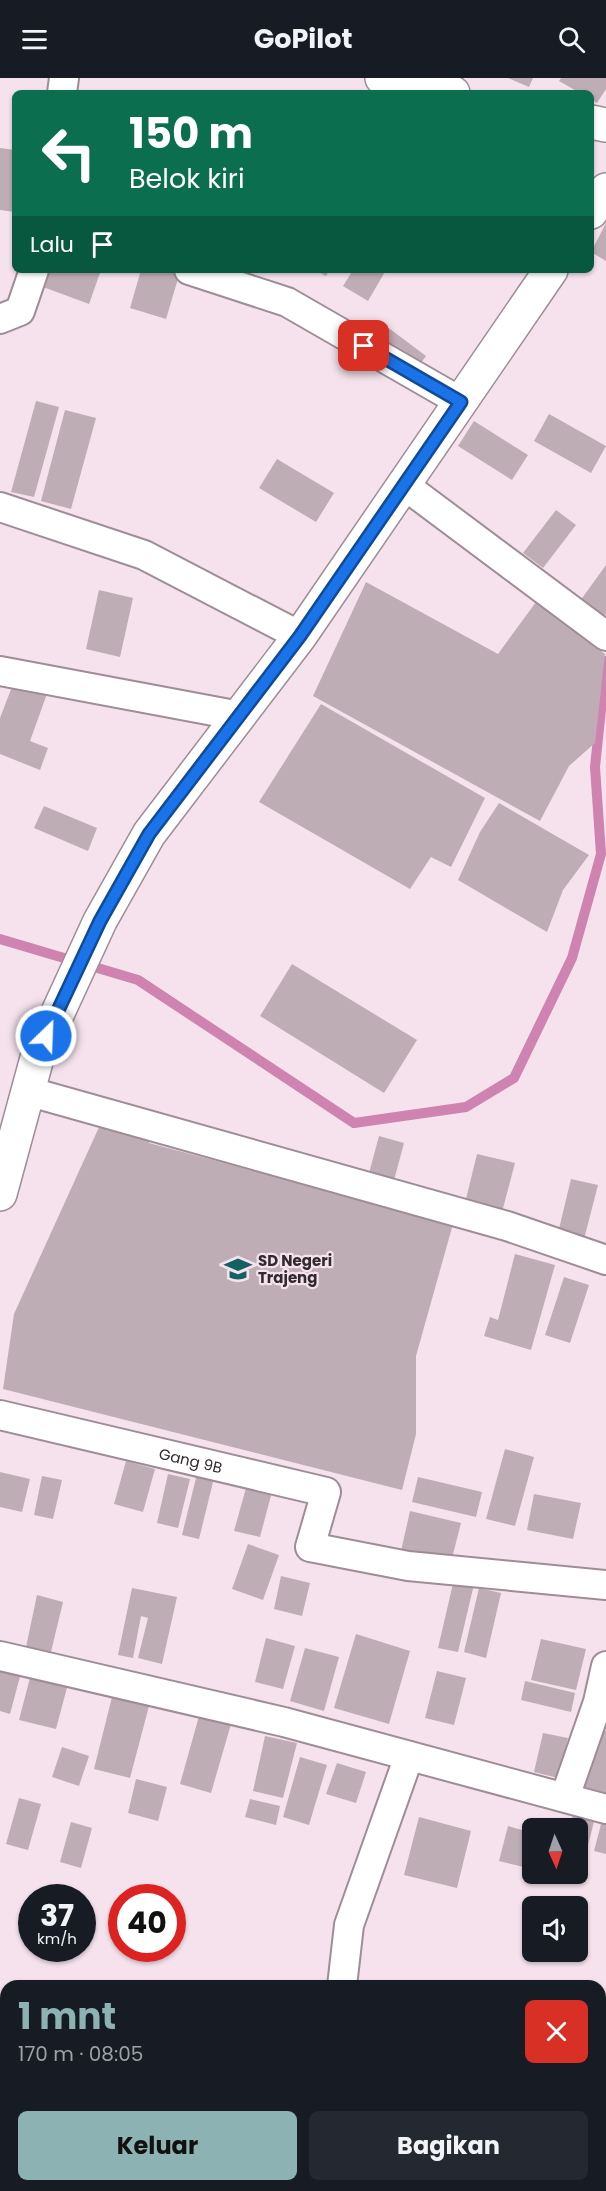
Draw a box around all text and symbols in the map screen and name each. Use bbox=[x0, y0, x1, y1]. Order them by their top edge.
text: GoPilot bbox=[254, 20, 352, 57]
icon: menu bbox=[18, 23, 51, 56]
icon: search bbox=[555, 23, 588, 56]
text: 150 m bbox=[129, 104, 253, 163]
icon: left bbox=[30, 114, 108, 192]
text: Belok kiri bbox=[129, 160, 245, 197]
icon: arrive bbox=[86, 228, 119, 261]
text: Lalu bbox=[30, 229, 74, 260]
pin bbox=[338, 320, 389, 371]
icon: arrive bbox=[347, 329, 380, 362]
position arrow bbox=[14, 1004, 78, 1068]
place label: SD Negeri Trajeng bbox=[258, 1250, 332, 1288]
school or university icon: SD Negeri Trajeng bbox=[223, 1254, 253, 1284]
street label: Gang 9B bbox=[157, 1442, 224, 1478]
north arrow bbox=[522, 1818, 588, 1884]
map controls bbox=[522, 1818, 588, 1962]
speed limit sign: 40 bbox=[108, 1884, 186, 1962]
text: 37 bbox=[40, 1894, 74, 1937]
button: sound bbox=[522, 1896, 588, 1962]
text: km/h bbox=[37, 1928, 77, 1949]
text: 1 mnt bbox=[18, 1991, 116, 2042]
button: close bbox=[525, 2000, 588, 2063]
text: 170 m · 08:05 bbox=[18, 2040, 143, 2068]
button: Keluar bbox=[18, 2111, 297, 2180]
button: Bagikan bbox=[309, 2111, 588, 2180]

